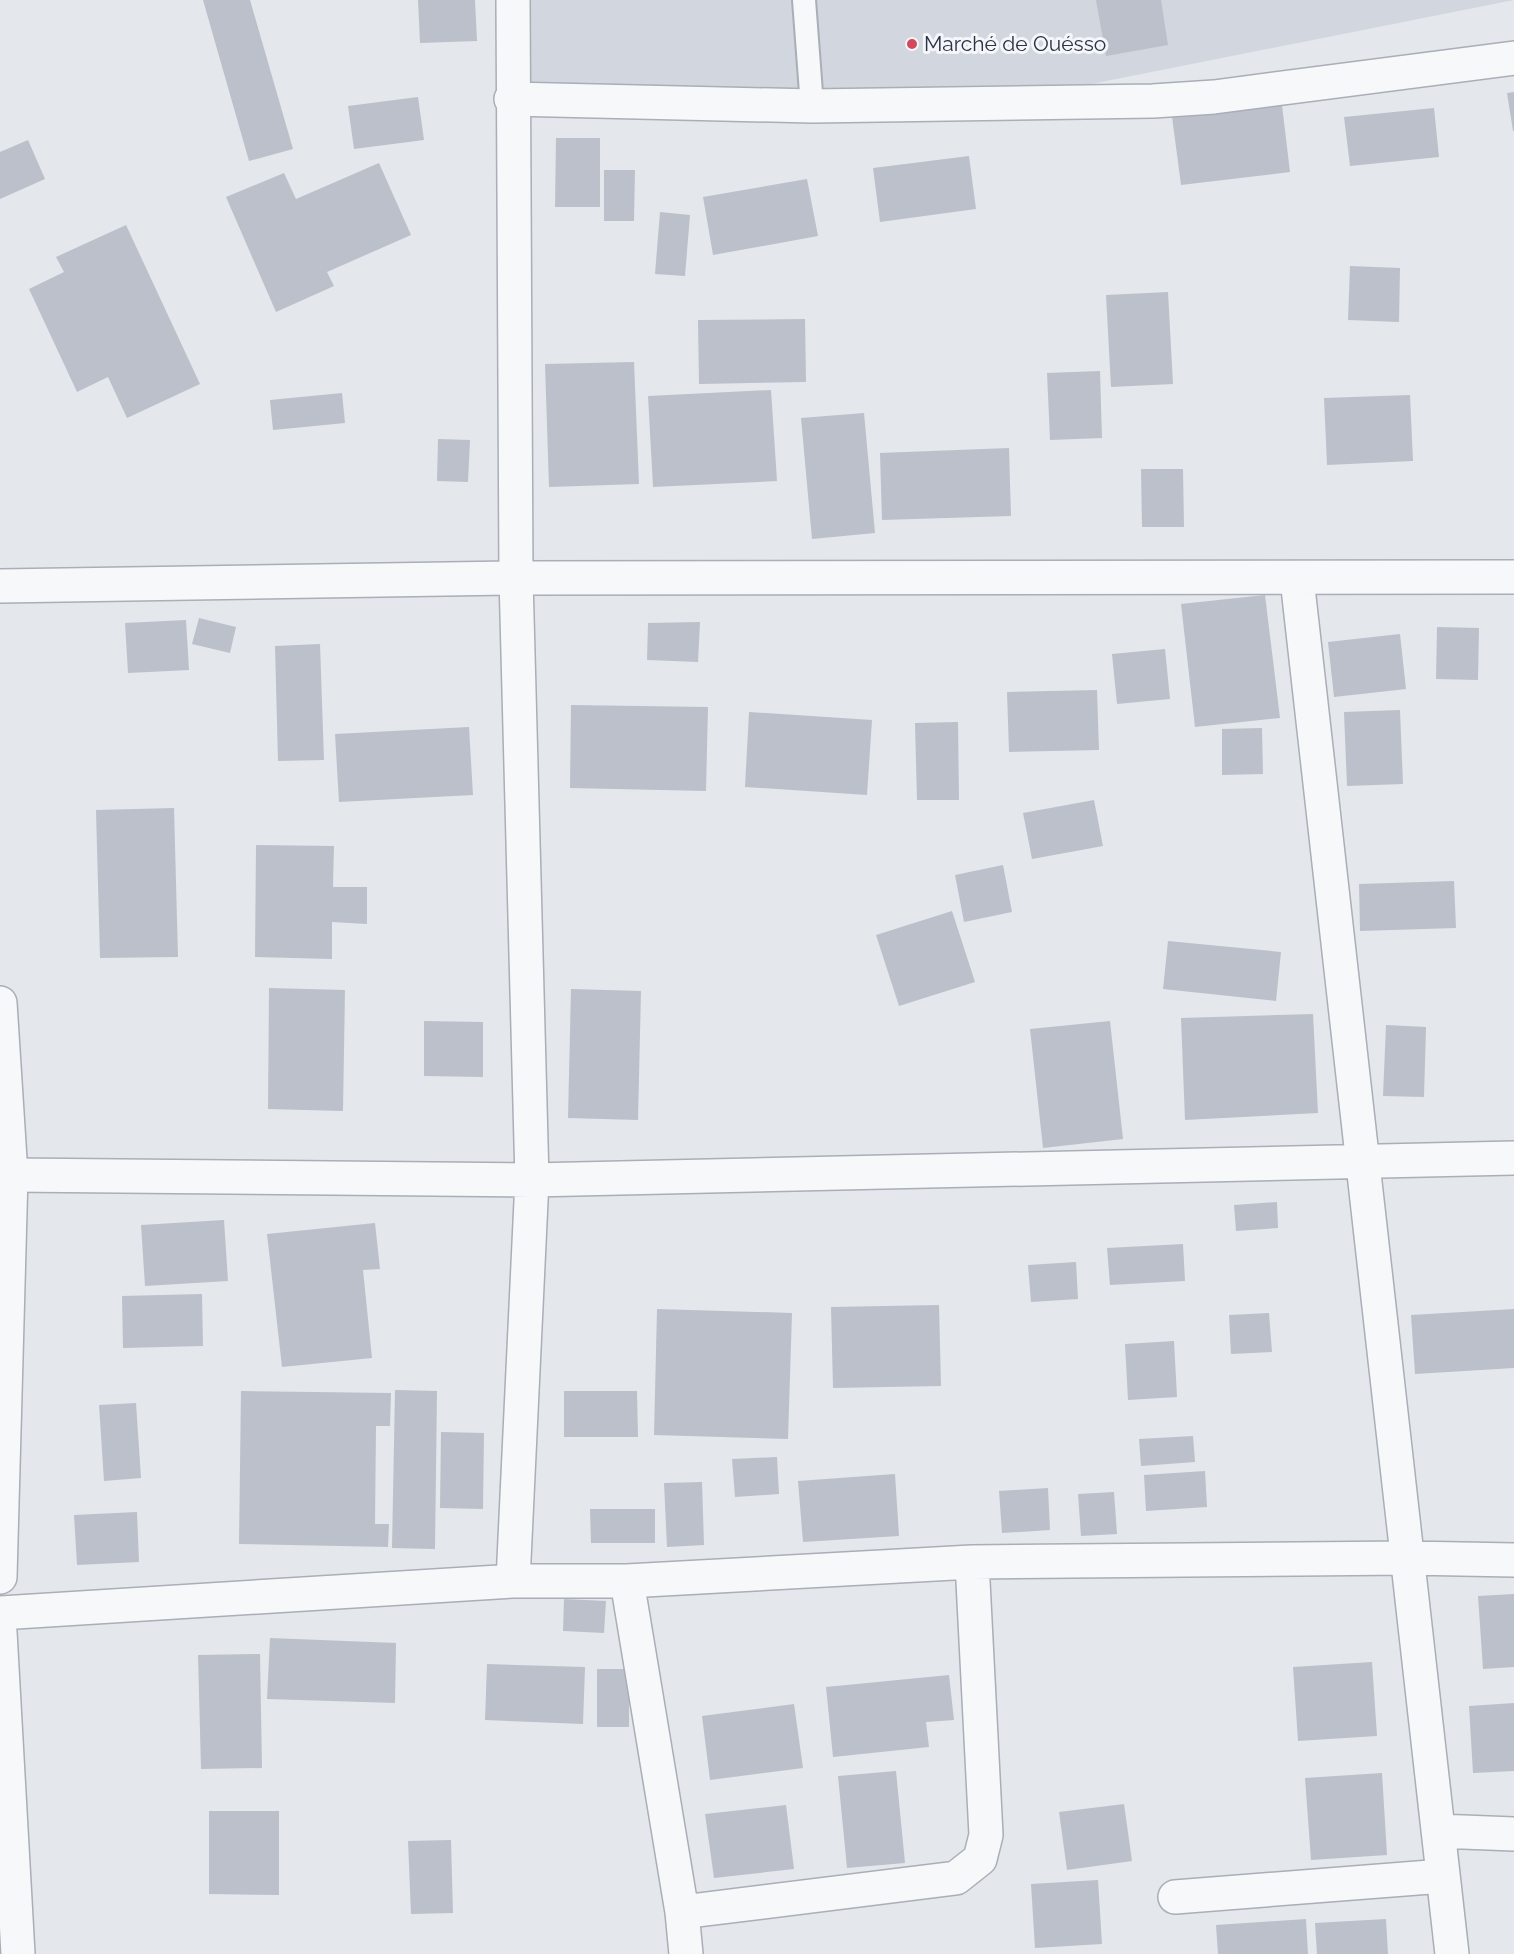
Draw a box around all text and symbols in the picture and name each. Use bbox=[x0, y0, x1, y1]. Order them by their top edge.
place label: Marché de Ouésso bbox=[924, 31, 1106, 56]
marker: Marché de Ouésso bbox=[905, 37, 919, 51]

